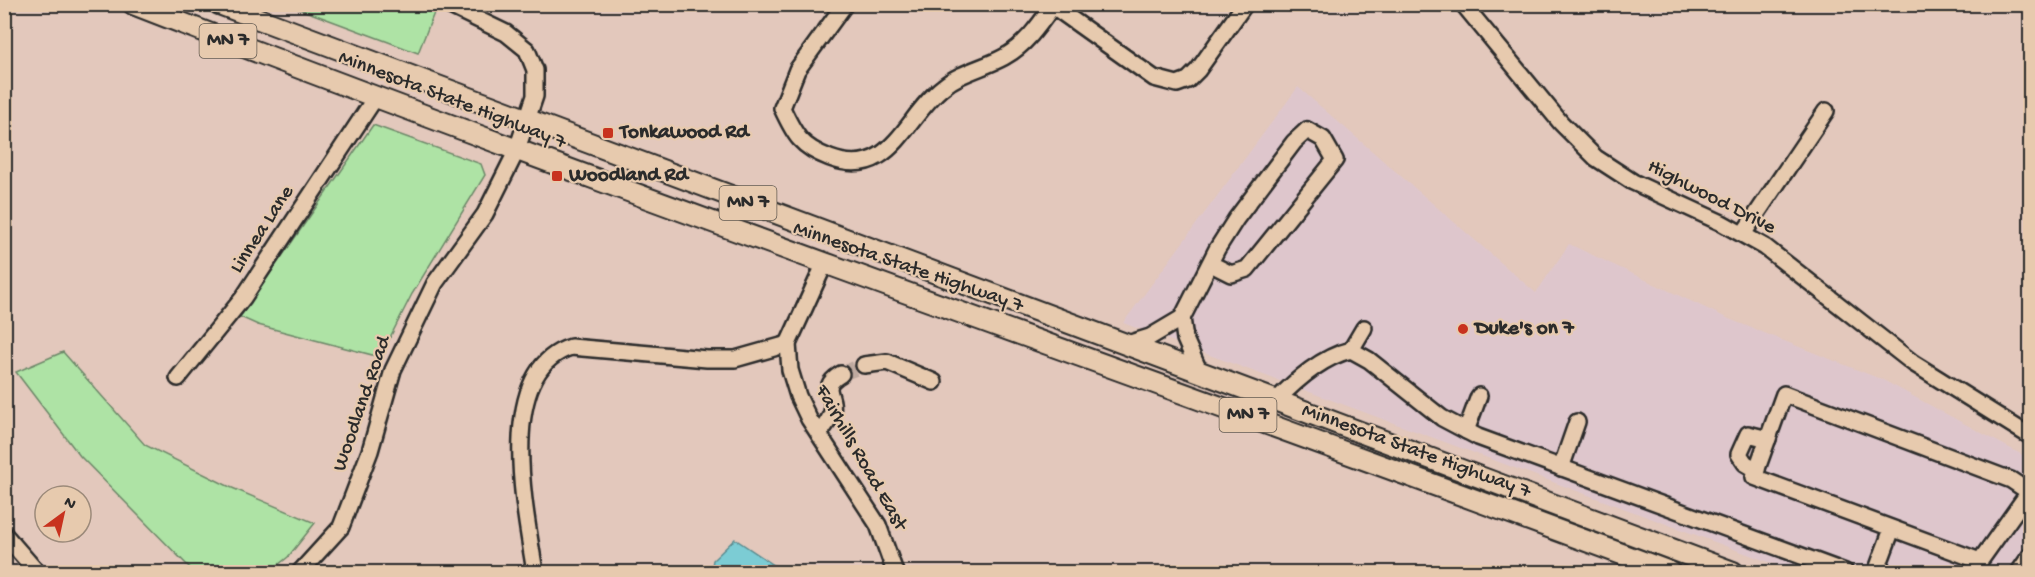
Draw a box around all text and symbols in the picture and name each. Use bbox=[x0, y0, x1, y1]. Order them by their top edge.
road number: MN 7 bbox=[200, 24, 256, 58]
street label: Minnesota State Highway 7 bbox=[335, 46, 570, 156]
place label: Tonkawood Rd bbox=[618, 121, 751, 146]
marker: Tonkawood Rd bbox=[601, 126, 615, 140]
street label: Highwood Drive bbox=[1643, 155, 1780, 242]
place label: Woodland Rd bbox=[568, 164, 690, 189]
marker: Woodland Rd bbox=[550, 169, 564, 183]
street label: Linnea Lane bbox=[225, 180, 301, 279]
road number: MN 7 bbox=[720, 186, 777, 220]
street label: Minnesota State Highway 7 bbox=[790, 217, 1028, 320]
place label: Duke's on 7 bbox=[1473, 317, 1575, 342]
marker: Duke's on 7 bbox=[1456, 322, 1470, 336]
street label: Woodland Road bbox=[328, 332, 398, 475]
street label: Fairhills Road East bbox=[808, 380, 913, 537]
road number: MN 7 bbox=[1220, 398, 1276, 432]
street label: Minnesota State Highway 7 bbox=[1298, 399, 1535, 506]
north arrow bbox=[33, 484, 93, 544]
text: N bbox=[60, 494, 79, 515]

